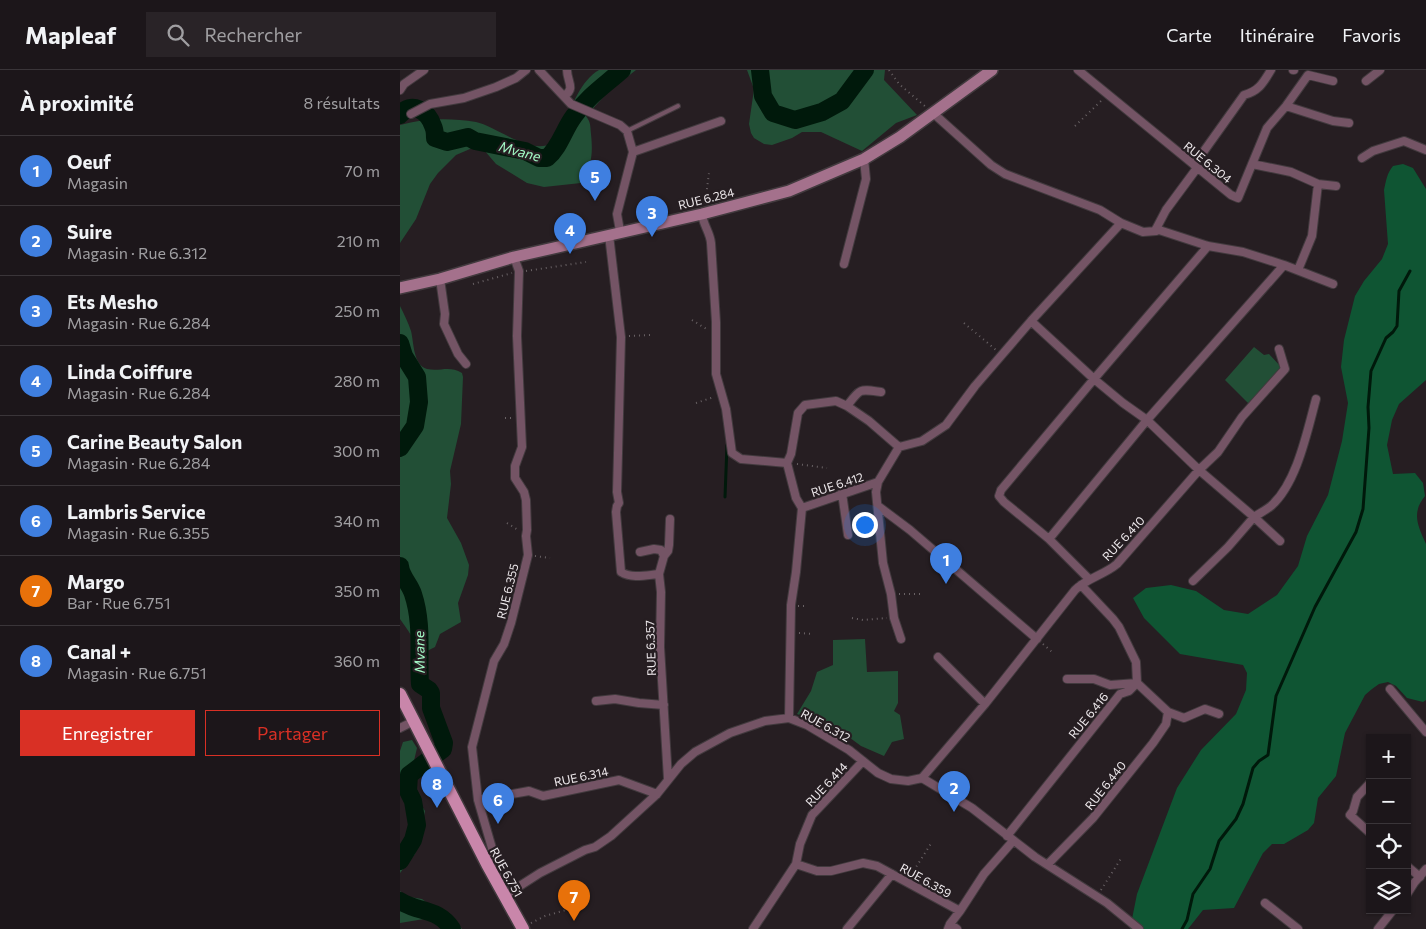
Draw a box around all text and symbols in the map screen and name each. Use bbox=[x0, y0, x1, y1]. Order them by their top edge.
search box bbox=[146, 12, 496, 57]
text: Mapleaf bbox=[25, 20, 116, 49]
icon: search bbox=[164, 21, 192, 49]
text: Rechercher bbox=[204, 23, 302, 46]
text: Carte bbox=[1166, 24, 1212, 46]
text: Itinéraire bbox=[1240, 24, 1314, 46]
text: Favoris bbox=[1342, 24, 1401, 46]
text: À proximité bbox=[20, 90, 134, 115]
text: 8 résultats bbox=[304, 93, 380, 112]
water label: Mvane bbox=[497, 137, 543, 165]
street label: RUE 6.304 bbox=[1181, 138, 1235, 186]
text: Oeuf bbox=[67, 150, 111, 173]
pin: 5 bbox=[579, 160, 611, 201]
text: 1 bbox=[32, 161, 40, 180]
text: 70 m bbox=[344, 161, 380, 180]
text: Magasin bbox=[67, 173, 128, 192]
street label: RUE 6.284 bbox=[677, 184, 735, 212]
pin: 3 bbox=[636, 196, 668, 237]
pin: 4 bbox=[554, 213, 586, 254]
text: Suire bbox=[67, 220, 112, 243]
text: 2 bbox=[31, 231, 41, 250]
text: 210 m bbox=[337, 231, 380, 250]
text: Magasin · Rue 6.312 bbox=[67, 243, 207, 262]
text: Ets Mesho bbox=[67, 290, 158, 313]
text: 3 bbox=[31, 301, 41, 320]
text: 250 m bbox=[334, 301, 380, 320]
text: Magasin · Rue 6.284 bbox=[67, 313, 210, 332]
text: Linda Coiffure bbox=[67, 360, 192, 383]
text: 4 bbox=[31, 371, 41, 390]
text: 280 m bbox=[334, 371, 380, 390]
text: Magasin · Rue 6.284 bbox=[67, 383, 210, 402]
text: Carine Beauty Salon bbox=[67, 430, 242, 453]
text: 5 bbox=[31, 441, 41, 460]
text: 300 m bbox=[333, 441, 380, 460]
text: Magasin · Rue 6.284 bbox=[67, 453, 210, 472]
street label: RUE 6.412 bbox=[809, 469, 865, 499]
text: Lambris Service bbox=[67, 500, 206, 523]
text: 6 bbox=[31, 511, 41, 530]
text: 340 m bbox=[334, 511, 380, 530]
your location bbox=[852, 512, 878, 538]
street label: RUE 6.410 bbox=[1099, 513, 1147, 563]
text: Magasin · Rue 6.355 bbox=[67, 523, 210, 542]
pin: 1 bbox=[930, 543, 962, 584]
street label: RUE 6.355 bbox=[493, 562, 521, 620]
text: Margo bbox=[67, 570, 125, 593]
text: 7 bbox=[32, 581, 40, 600]
text: 350 m bbox=[334, 581, 380, 600]
text: Bar · Rue 6.751 bbox=[67, 593, 171, 612]
street label: RUE 6.357 bbox=[642, 620, 658, 676]
water label: Mvane bbox=[410, 630, 428, 674]
text: Canal + bbox=[67, 640, 131, 663]
text: 8 bbox=[31, 651, 41, 670]
text: 360 m bbox=[334, 651, 380, 670]
text: Magasin · Rue 6.751 bbox=[67, 663, 206, 682]
street label: RUE 6.416 bbox=[1065, 689, 1111, 741]
street label: RUE 6.312 bbox=[799, 706, 854, 745]
button: Enregistrer bbox=[20, 710, 195, 756]
button: Partager bbox=[205, 710, 380, 756]
map controls bbox=[1366, 734, 1411, 914]
button: + bbox=[1366, 734, 1411, 779]
street label: RUE 6.440 bbox=[1082, 758, 1128, 812]
street label: RUE 6.414 bbox=[802, 759, 850, 809]
street label: RUE 6.314 bbox=[553, 763, 609, 789]
pin: 8 bbox=[421, 767, 453, 808]
pin: 2 bbox=[938, 771, 970, 812]
button: − bbox=[1366, 779, 1411, 824]
pin: 6 bbox=[482, 783, 514, 824]
button: locate bbox=[1366, 824, 1411, 869]
street label: RUE 6.751 bbox=[488, 845, 526, 899]
street label: RUE 6.359 bbox=[898, 860, 954, 900]
button: layers bbox=[1366, 869, 1411, 914]
pin: 7 bbox=[558, 880, 590, 921]

